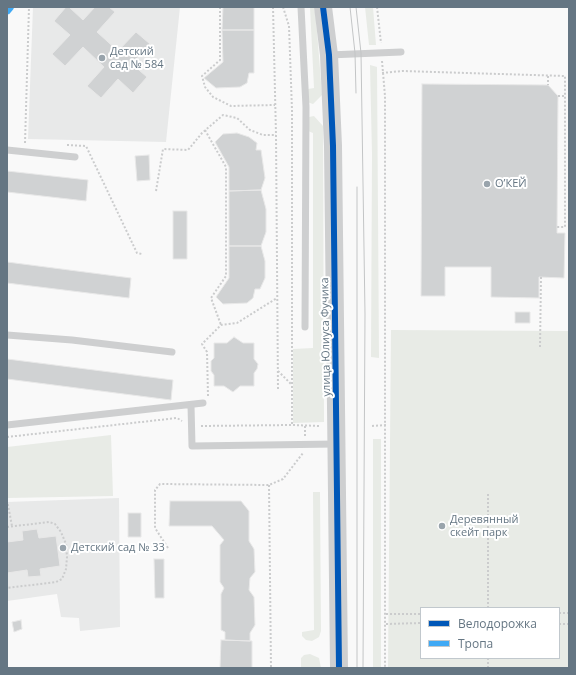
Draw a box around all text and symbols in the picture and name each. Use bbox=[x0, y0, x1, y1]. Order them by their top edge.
place label: Детский сад № 584 bbox=[110, 45, 163, 71]
marker: Детский сад № 584 bbox=[97, 53, 107, 63]
place label: О’КЕЙ bbox=[495, 177, 527, 191]
marker: О’КЕЙ bbox=[482, 179, 492, 189]
street label: улица Юлиуса Фучика bbox=[318, 277, 334, 397]
place label: Деревянный скейт парк bbox=[450, 513, 518, 539]
marker: Деревянный скейт парк bbox=[437, 521, 447, 531]
place label: Детский сад № 33 bbox=[71, 541, 165, 555]
marker: Детский сад № 33 bbox=[58, 543, 68, 553]
legend bbox=[420, 607, 560, 659]
text: Велодорожка bbox=[458, 615, 537, 632]
text: Тропа bbox=[458, 635, 493, 652]

